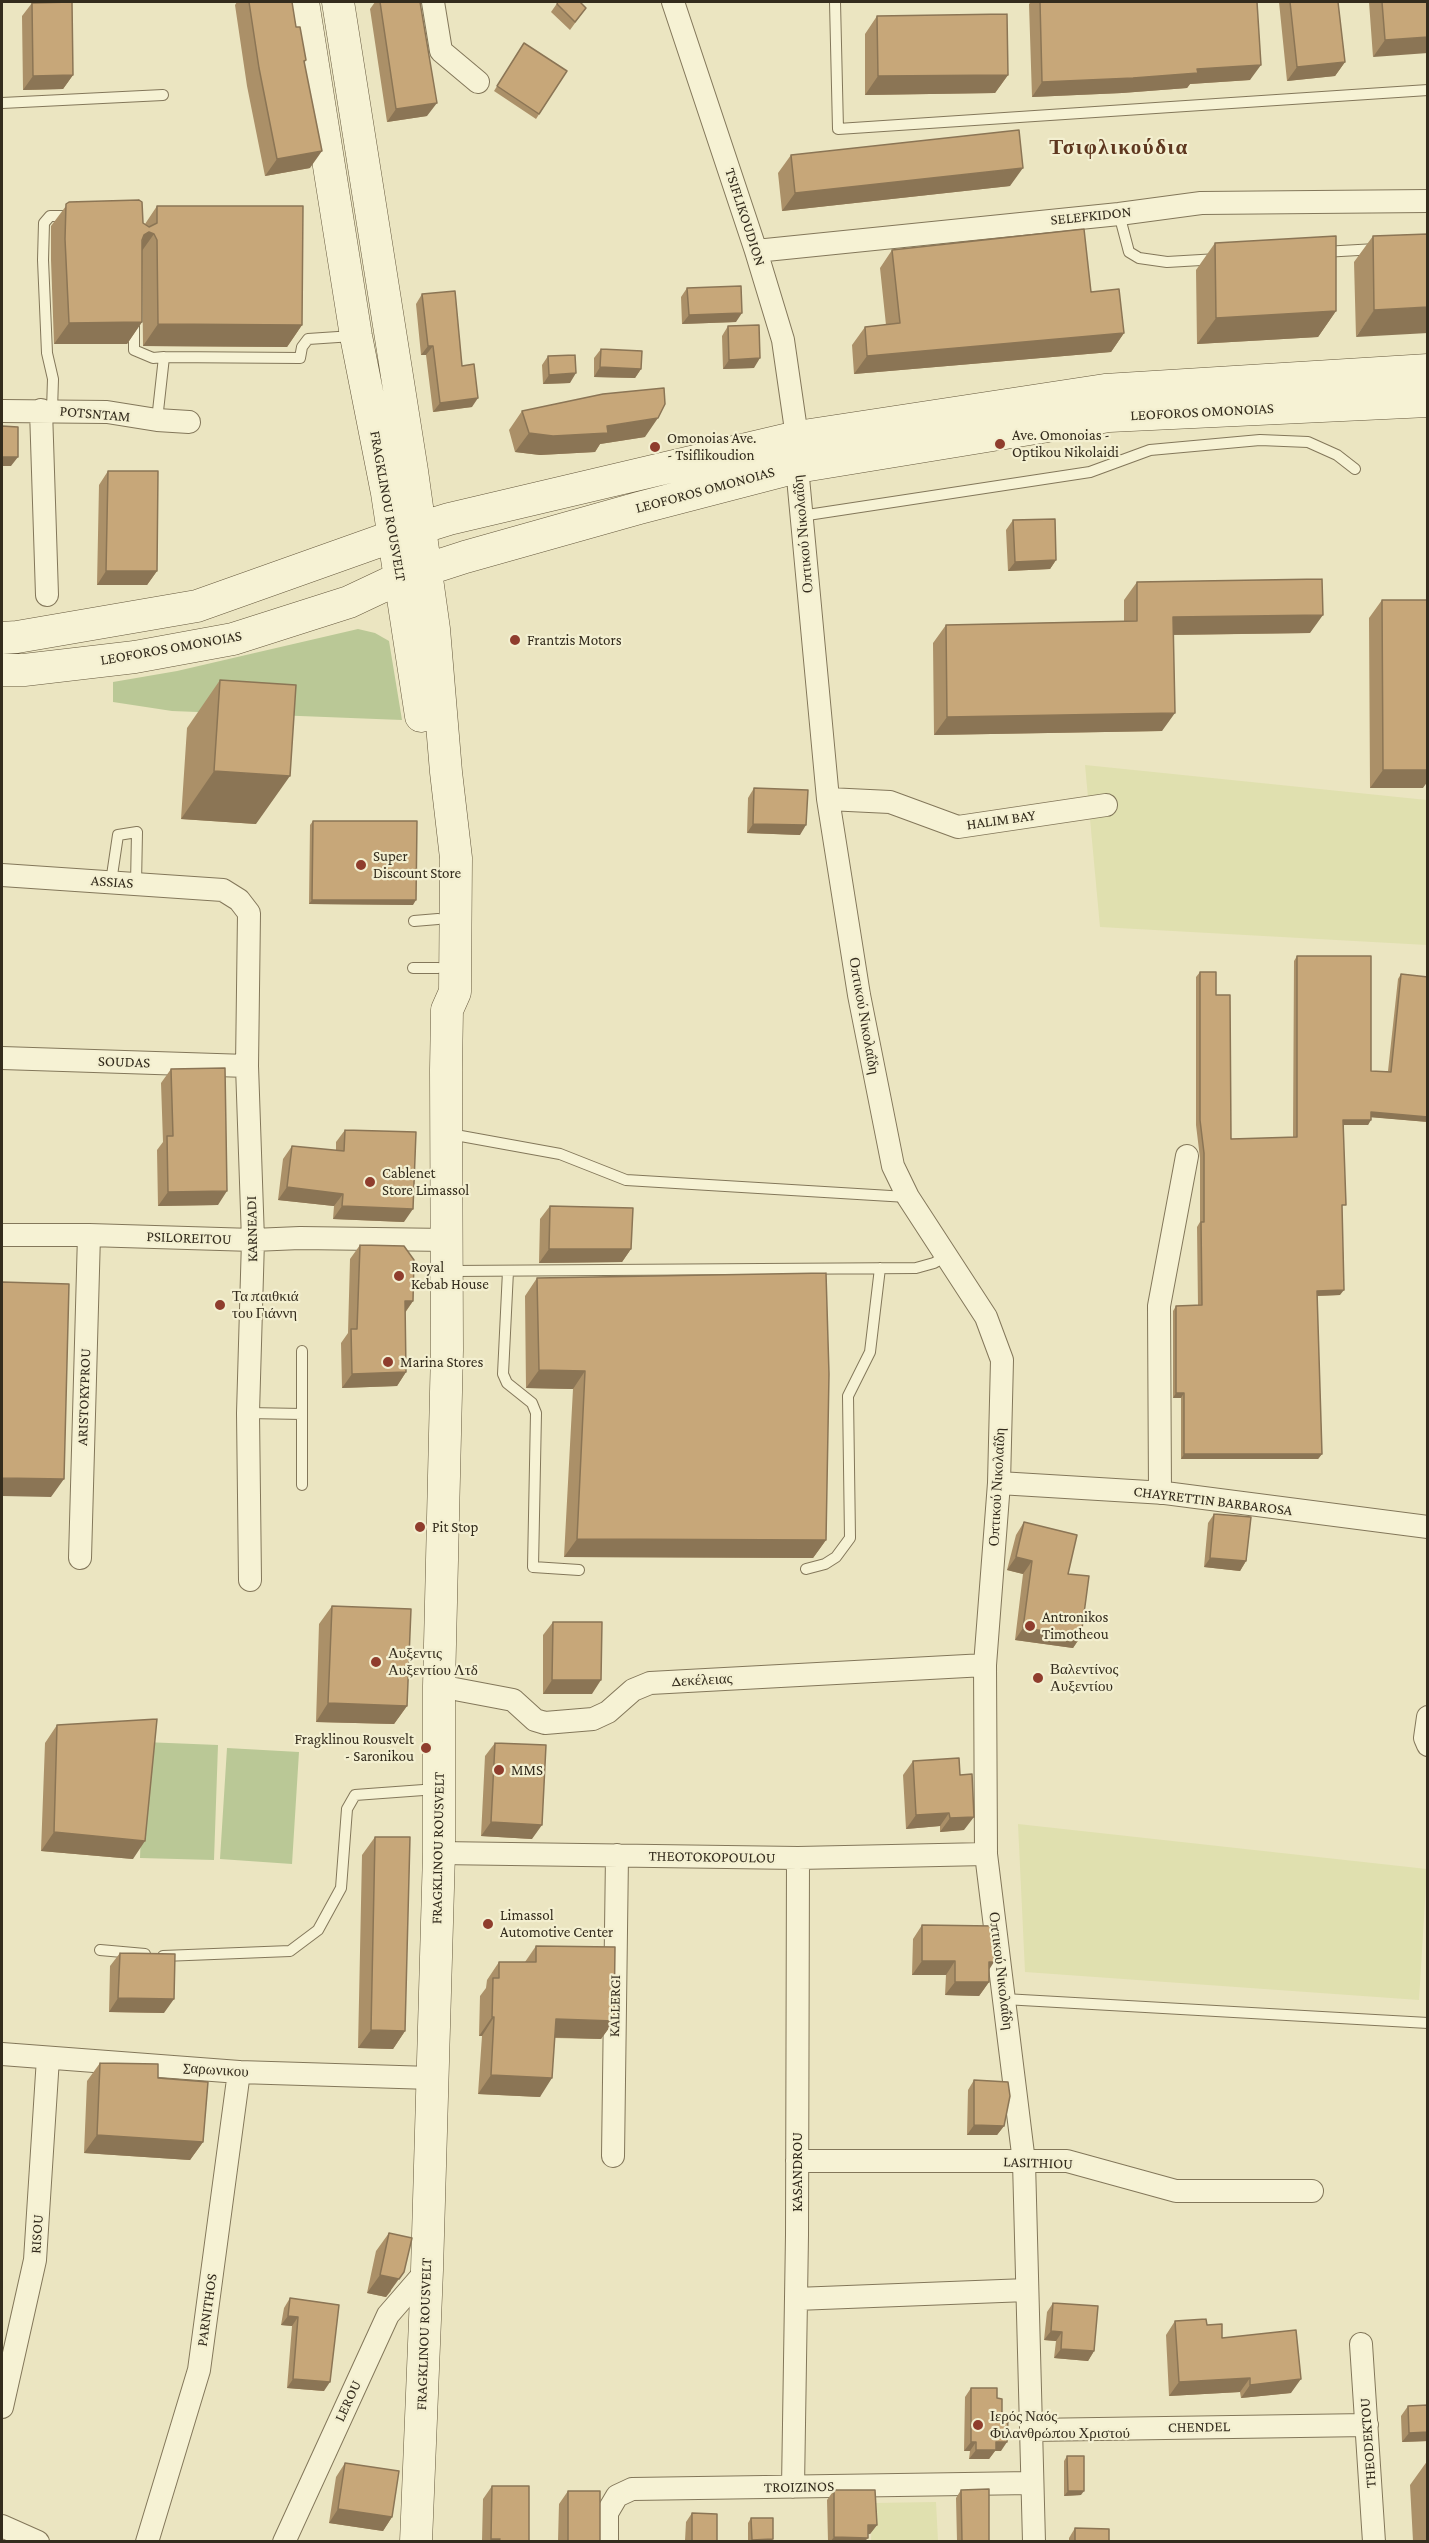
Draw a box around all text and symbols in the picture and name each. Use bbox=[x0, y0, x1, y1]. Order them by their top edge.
district label: Τσιφλικούδια bbox=[1049, 135, 1189, 161]
street label: TSIFLIKOUDION bbox=[721, 166, 769, 268]
street label: SELEFKIDON bbox=[1050, 203, 1132, 229]
street label: LEOFOROS OMONOIAS bbox=[1130, 399, 1274, 425]
street label: POTSNTAM bbox=[59, 402, 131, 426]
place label: Ave. Omonoias - Optikou Nikolaidi bbox=[1012, 426, 1119, 461]
street label: FRAGKLINOU ROUSVELT bbox=[366, 429, 410, 583]
place label: Omonoias Ave. - Tsiflikoudion bbox=[667, 429, 757, 464]
marker: Ave. Omonoias - Optikou Nikolaidi bbox=[993, 437, 1007, 451]
marker: Omonoias Ave. - Tsiflikoudion bbox=[648, 440, 662, 454]
street label: LEOFOROS OMONOIAS bbox=[633, 463, 777, 517]
street label: Οπτικού Νικολαΐδη bbox=[789, 474, 817, 594]
street label: LEOFOROS OMONOIAS bbox=[99, 627, 243, 669]
place label: Frantzis Motors bbox=[527, 631, 622, 649]
marker: Frantzis Motors bbox=[508, 633, 522, 647]
street label: HALIM BAY bbox=[965, 806, 1037, 834]
place label: Super Discount Store bbox=[373, 847, 461, 882]
marker: Super Discount Store bbox=[354, 858, 368, 872]
street label: ASSIAS bbox=[90, 872, 134, 892]
street label: Οπτικού Νικολαΐδη bbox=[845, 956, 883, 1076]
street label: SOUDAS bbox=[98, 1052, 150, 1072]
place label: Cablenet Store Limassol bbox=[382, 1164, 469, 1199]
marker: Cablenet Store Limassol bbox=[363, 1175, 377, 1189]
street label: KARNEADI bbox=[242, 1196, 262, 1262]
street label: PSILOREITOU bbox=[146, 1228, 232, 1248]
place label: Royal Kebab House bbox=[411, 1258, 489, 1293]
marker: Royal Kebab House bbox=[392, 1269, 406, 1283]
place label: Τα παιθκιά του Γιάννη bbox=[232, 1287, 299, 1322]
marker: Τα παιθκιά του Γιάννη bbox=[213, 1298, 227, 1312]
street label: ARISTOKYPROU bbox=[73, 1348, 95, 1446]
place label: Marina Stores bbox=[400, 1353, 483, 1371]
marker: Marina Stores bbox=[381, 1355, 395, 1369]
street label: Οπτικού Νικολαΐδη bbox=[985, 1427, 1009, 1547]
street label: CHAYRETTIN BARBAROSA bbox=[1133, 1482, 1293, 1520]
place label: Pit Stop bbox=[432, 1518, 478, 1536]
marker: Pit Stop bbox=[413, 1520, 427, 1534]
place label: Antronikos Timotheou bbox=[1042, 1608, 1109, 1643]
marker: Antronikos Timotheou bbox=[1023, 1619, 1037, 1633]
place label: Αυξεντις Αυξεντίου Λτδ bbox=[388, 1644, 478, 1679]
marker: Αυξεντις Αυξεντίου Λτδ bbox=[369, 1655, 383, 1669]
place label: Βαλεντίνος Αυξεντίου bbox=[1050, 1660, 1119, 1695]
street label: Δεκέλειας bbox=[671, 1669, 733, 1691]
marker: Βαλεντίνος Αυξεντίου bbox=[1031, 1671, 1045, 1685]
place label: Fragklinou Rousvelt - Saronikou bbox=[295, 1730, 414, 1765]
marker: Fragklinou Rousvelt - Saronikou bbox=[419, 1741, 433, 1755]
place label: MMS bbox=[511, 1761, 543, 1779]
marker: MMS bbox=[492, 1763, 506, 1777]
street label: FRAGKLINOU ROUSVELT bbox=[428, 1772, 448, 1924]
street label: THEOTOKOPOULOU bbox=[648, 1847, 776, 1867]
place label: Limassol Automotive Center bbox=[500, 1906, 613, 1941]
street label: Οπτικού Νικολαΐδη bbox=[985, 1911, 1017, 2031]
marker: Limassol Automotive Center bbox=[481, 1917, 495, 1931]
street label: KALLERGI bbox=[605, 1975, 625, 2037]
street label: Σαρωνικου bbox=[183, 2059, 249, 2081]
street label: KASANDROU bbox=[788, 2132, 806, 2212]
street label: LASITHIOU bbox=[1003, 2153, 1073, 2173]
street label: RISOU bbox=[27, 2214, 47, 2254]
street label: FRAGKLINOU ROUSVELT bbox=[412, 2257, 436, 2411]
street label: PARNITHOS bbox=[193, 2272, 221, 2348]
street label: LEROU bbox=[331, 2377, 365, 2425]
street label: THEODEKTOU bbox=[1356, 2397, 1380, 2489]
place label: Ιερός Ναός Φιλανθρώπου Χριστού bbox=[990, 2407, 1130, 2442]
street label: CHENDEL bbox=[1168, 2417, 1230, 2437]
marker: Ιερός Ναός Φιλανθρώπου Χριστού bbox=[971, 2418, 985, 2432]
street label: TROIZINOS bbox=[764, 2477, 834, 2497]

